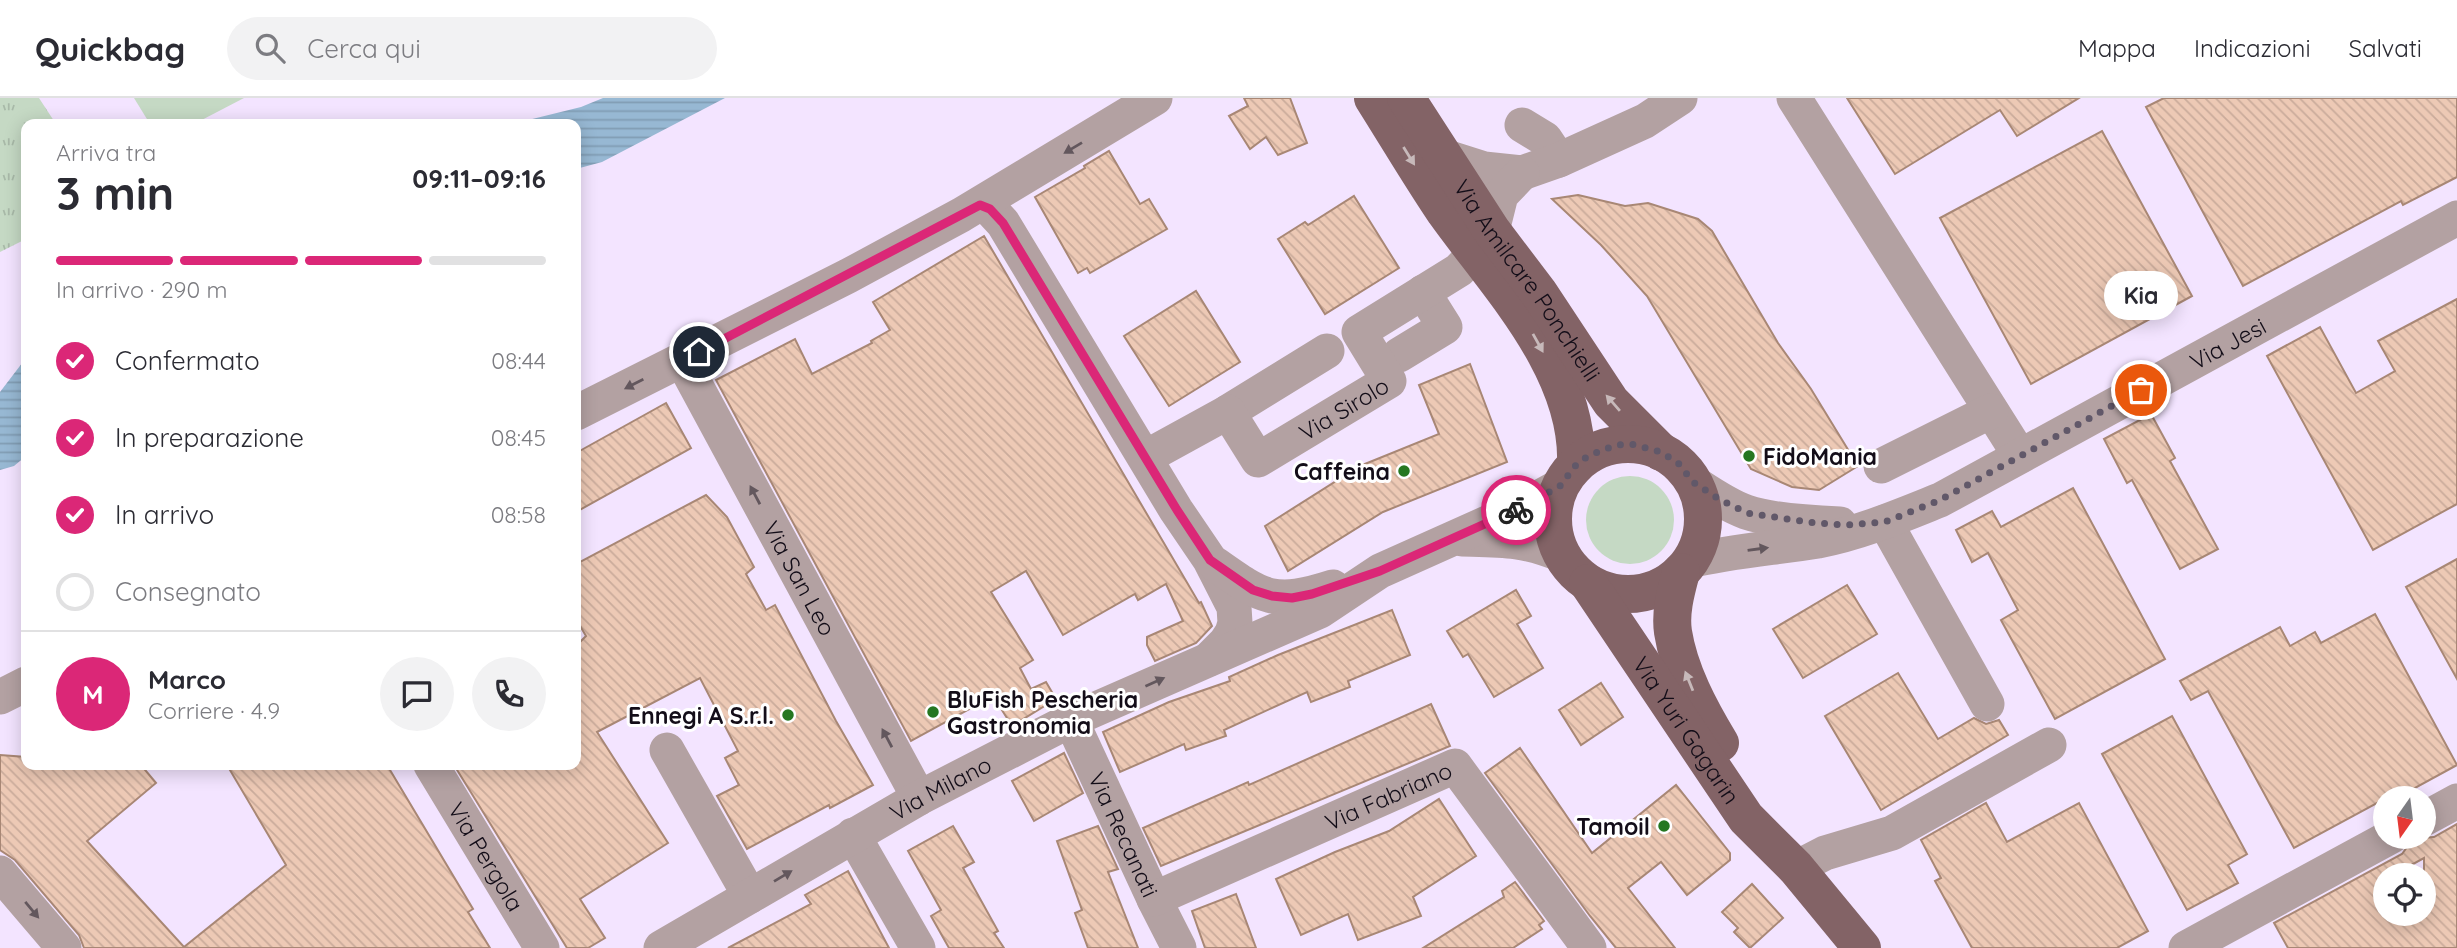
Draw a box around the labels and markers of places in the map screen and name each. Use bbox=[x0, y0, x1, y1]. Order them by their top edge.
callout: Kia bbox=[2104, 271, 2178, 320]
pin bbox=[669, 322, 729, 382]
pin bbox=[2111, 360, 2171, 420]
place label: FidoMania bbox=[1763, 442, 1877, 471]
marker: FidoMania bbox=[1741, 448, 1757, 464]
place label: Caffeina bbox=[1294, 457, 1390, 486]
marker: Caffeina bbox=[1396, 463, 1412, 479]
place label: BluFish Pescheria Gastronomia bbox=[947, 685, 1138, 740]
place label: Ennegi A S.r.l. bbox=[628, 701, 774, 730]
marker: BluFish Pescheria Gastronomia bbox=[925, 704, 941, 720]
marker: Ennegi A S.r.l. bbox=[780, 707, 796, 723]
place label: Tamoil bbox=[1576, 812, 1650, 841]
marker: Tamoil bbox=[1656, 818, 1672, 834]

